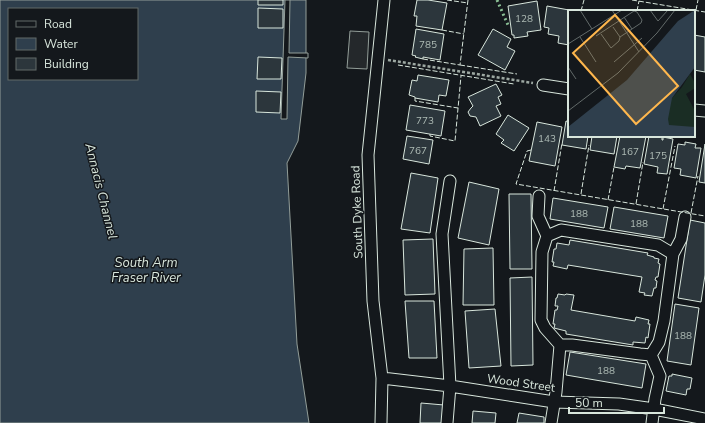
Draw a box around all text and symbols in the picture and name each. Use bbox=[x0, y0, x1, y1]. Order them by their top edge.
legend bbox=[8, 8, 138, 80]
inset map bbox=[568, 10, 695, 137]
house number: 128 bbox=[515, 12, 533, 26]
text: Road bbox=[44, 16, 72, 32]
text: Water bbox=[44, 36, 78, 52]
house number: 785 bbox=[419, 38, 437, 52]
text: Building bbox=[44, 56, 89, 72]
house number: 773 bbox=[416, 114, 434, 128]
house number: 143 bbox=[538, 132, 556, 146]
water label: Annacis Channel bbox=[80, 140, 122, 241]
house number: 767 bbox=[409, 144, 427, 158]
house number: 167 bbox=[621, 145, 639, 159]
house number: 175 bbox=[649, 149, 667, 163]
street label: South Dyke Road bbox=[347, 165, 367, 259]
house number: 188 bbox=[570, 207, 588, 221]
house number: 188 bbox=[630, 217, 648, 231]
water label: South Arm Fraser River bbox=[111, 254, 181, 287]
house number: 188 bbox=[674, 329, 692, 343]
house number: 188 bbox=[597, 364, 615, 378]
street label: Wood Street bbox=[486, 370, 557, 396]
scale bar bbox=[569, 389, 664, 415]
text: 50 m bbox=[575, 395, 603, 411]

